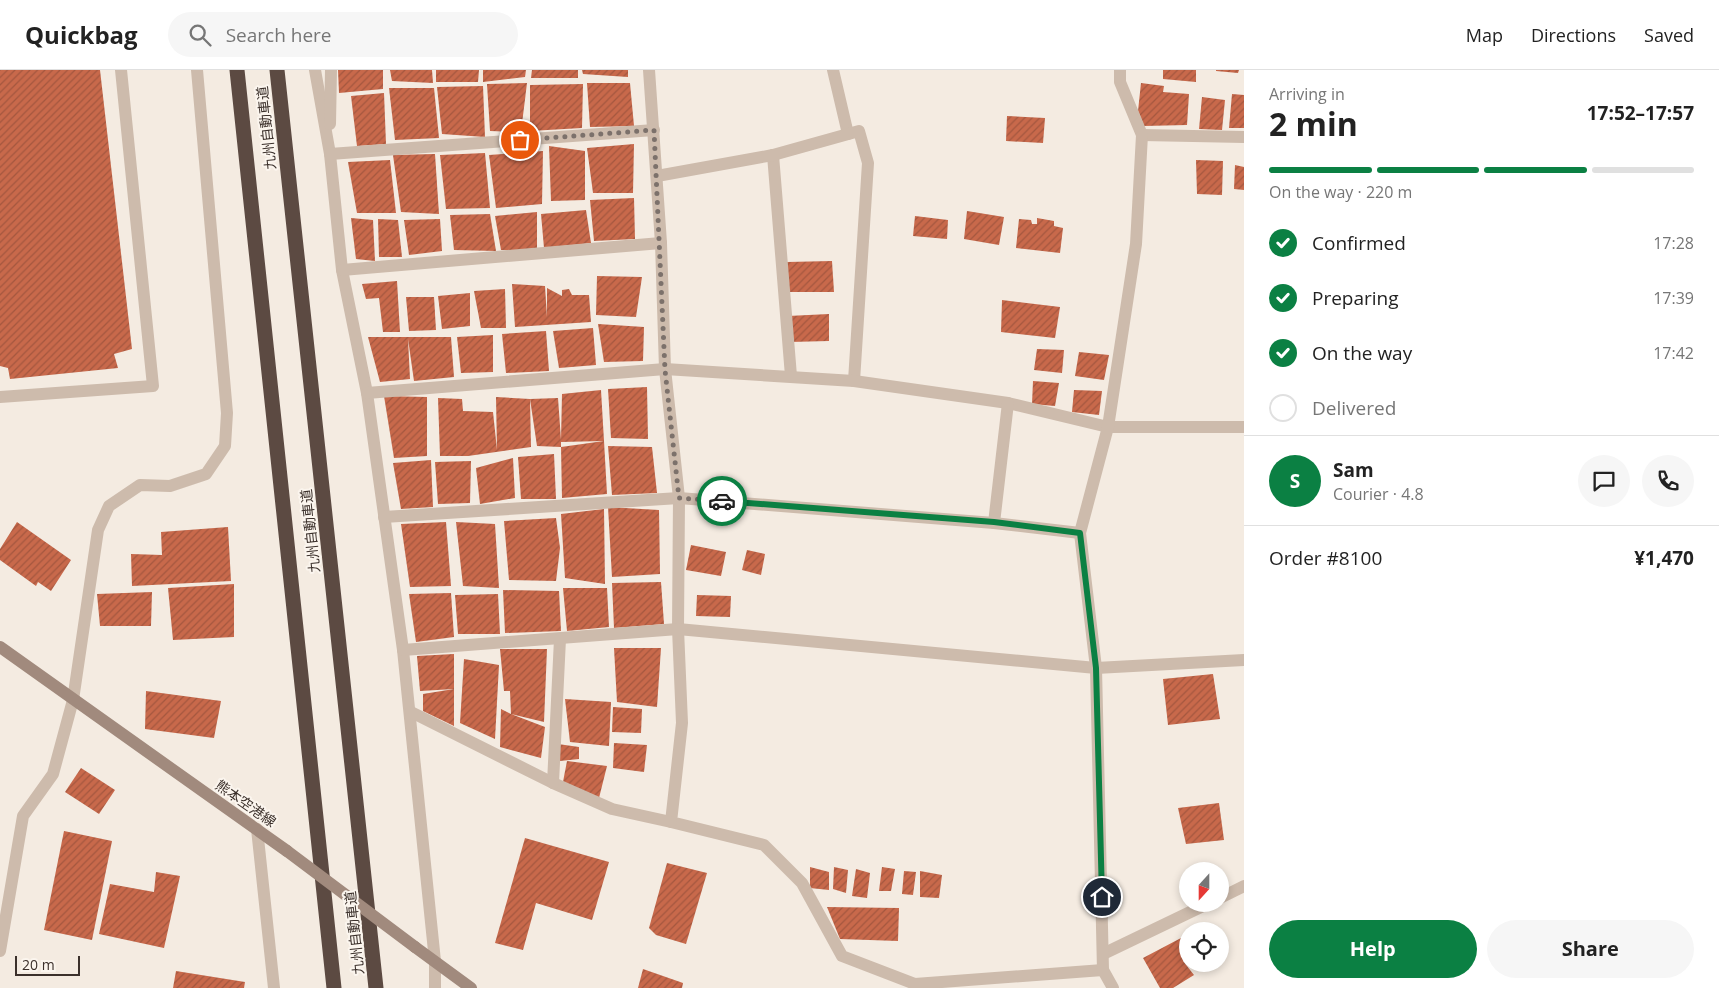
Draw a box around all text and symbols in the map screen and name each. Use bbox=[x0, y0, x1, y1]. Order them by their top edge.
search box bbox=[168, 12, 518, 57]
text: Quickbag bbox=[25, 18, 138, 51]
icon: search bbox=[186, 21, 214, 49]
text: Search here bbox=[226, 22, 332, 48]
text: Map bbox=[1466, 23, 1503, 47]
text: Directions bbox=[1531, 23, 1616, 47]
text: Saved bbox=[1644, 23, 1694, 47]
text: Arriving in bbox=[1269, 83, 1345, 105]
street label: 九州自動車道 bbox=[252, 85, 280, 171]
text: 17:52–17:57 bbox=[1587, 100, 1694, 126]
text: 2 min bbox=[1269, 102, 1358, 145]
pin bbox=[499, 119, 541, 161]
icon: bag bbox=[506, 126, 534, 154]
text: On the way · 220 m bbox=[1269, 181, 1412, 203]
icon: check bbox=[1269, 229, 1297, 257]
text: Confirmed bbox=[1312, 230, 1406, 256]
text: 17:28 bbox=[1653, 232, 1694, 254]
icon: check bbox=[1269, 284, 1297, 312]
text: Preparing bbox=[1312, 285, 1399, 311]
text: 17:39 bbox=[1653, 287, 1694, 309]
icon: check bbox=[1269, 339, 1297, 367]
text: On the way bbox=[1312, 340, 1412, 366]
text: 17:42 bbox=[1653, 342, 1694, 364]
text: Delivered bbox=[1312, 395, 1396, 421]
button: chat bbox=[1578, 455, 1630, 507]
button: phone bbox=[1642, 455, 1694, 507]
text: Sam bbox=[1333, 457, 1374, 483]
text: S bbox=[1290, 468, 1300, 494]
courier bbox=[697, 476, 747, 526]
text: Courier · 4.8 bbox=[1333, 483, 1424, 505]
icon: car bbox=[708, 487, 736, 515]
street label: 九州自動車道 bbox=[296, 488, 324, 574]
text: Order #8100 bbox=[1269, 545, 1382, 571]
text: ¥1,470 bbox=[1634, 545, 1694, 571]
street label: 熊本空港線 bbox=[212, 775, 280, 831]
north arrow bbox=[1179, 862, 1229, 912]
map controls bbox=[1179, 862, 1229, 972]
pin bbox=[1081, 876, 1123, 918]
icon: home bbox=[1088, 883, 1116, 911]
street label: 九州自動車道 bbox=[340, 890, 368, 976]
button: Help bbox=[1269, 920, 1477, 978]
button: Share bbox=[1487, 920, 1694, 978]
button: locate bbox=[1179, 922, 1229, 972]
scale bar bbox=[15, 953, 80, 976]
text: 20 m bbox=[22, 955, 55, 974]

